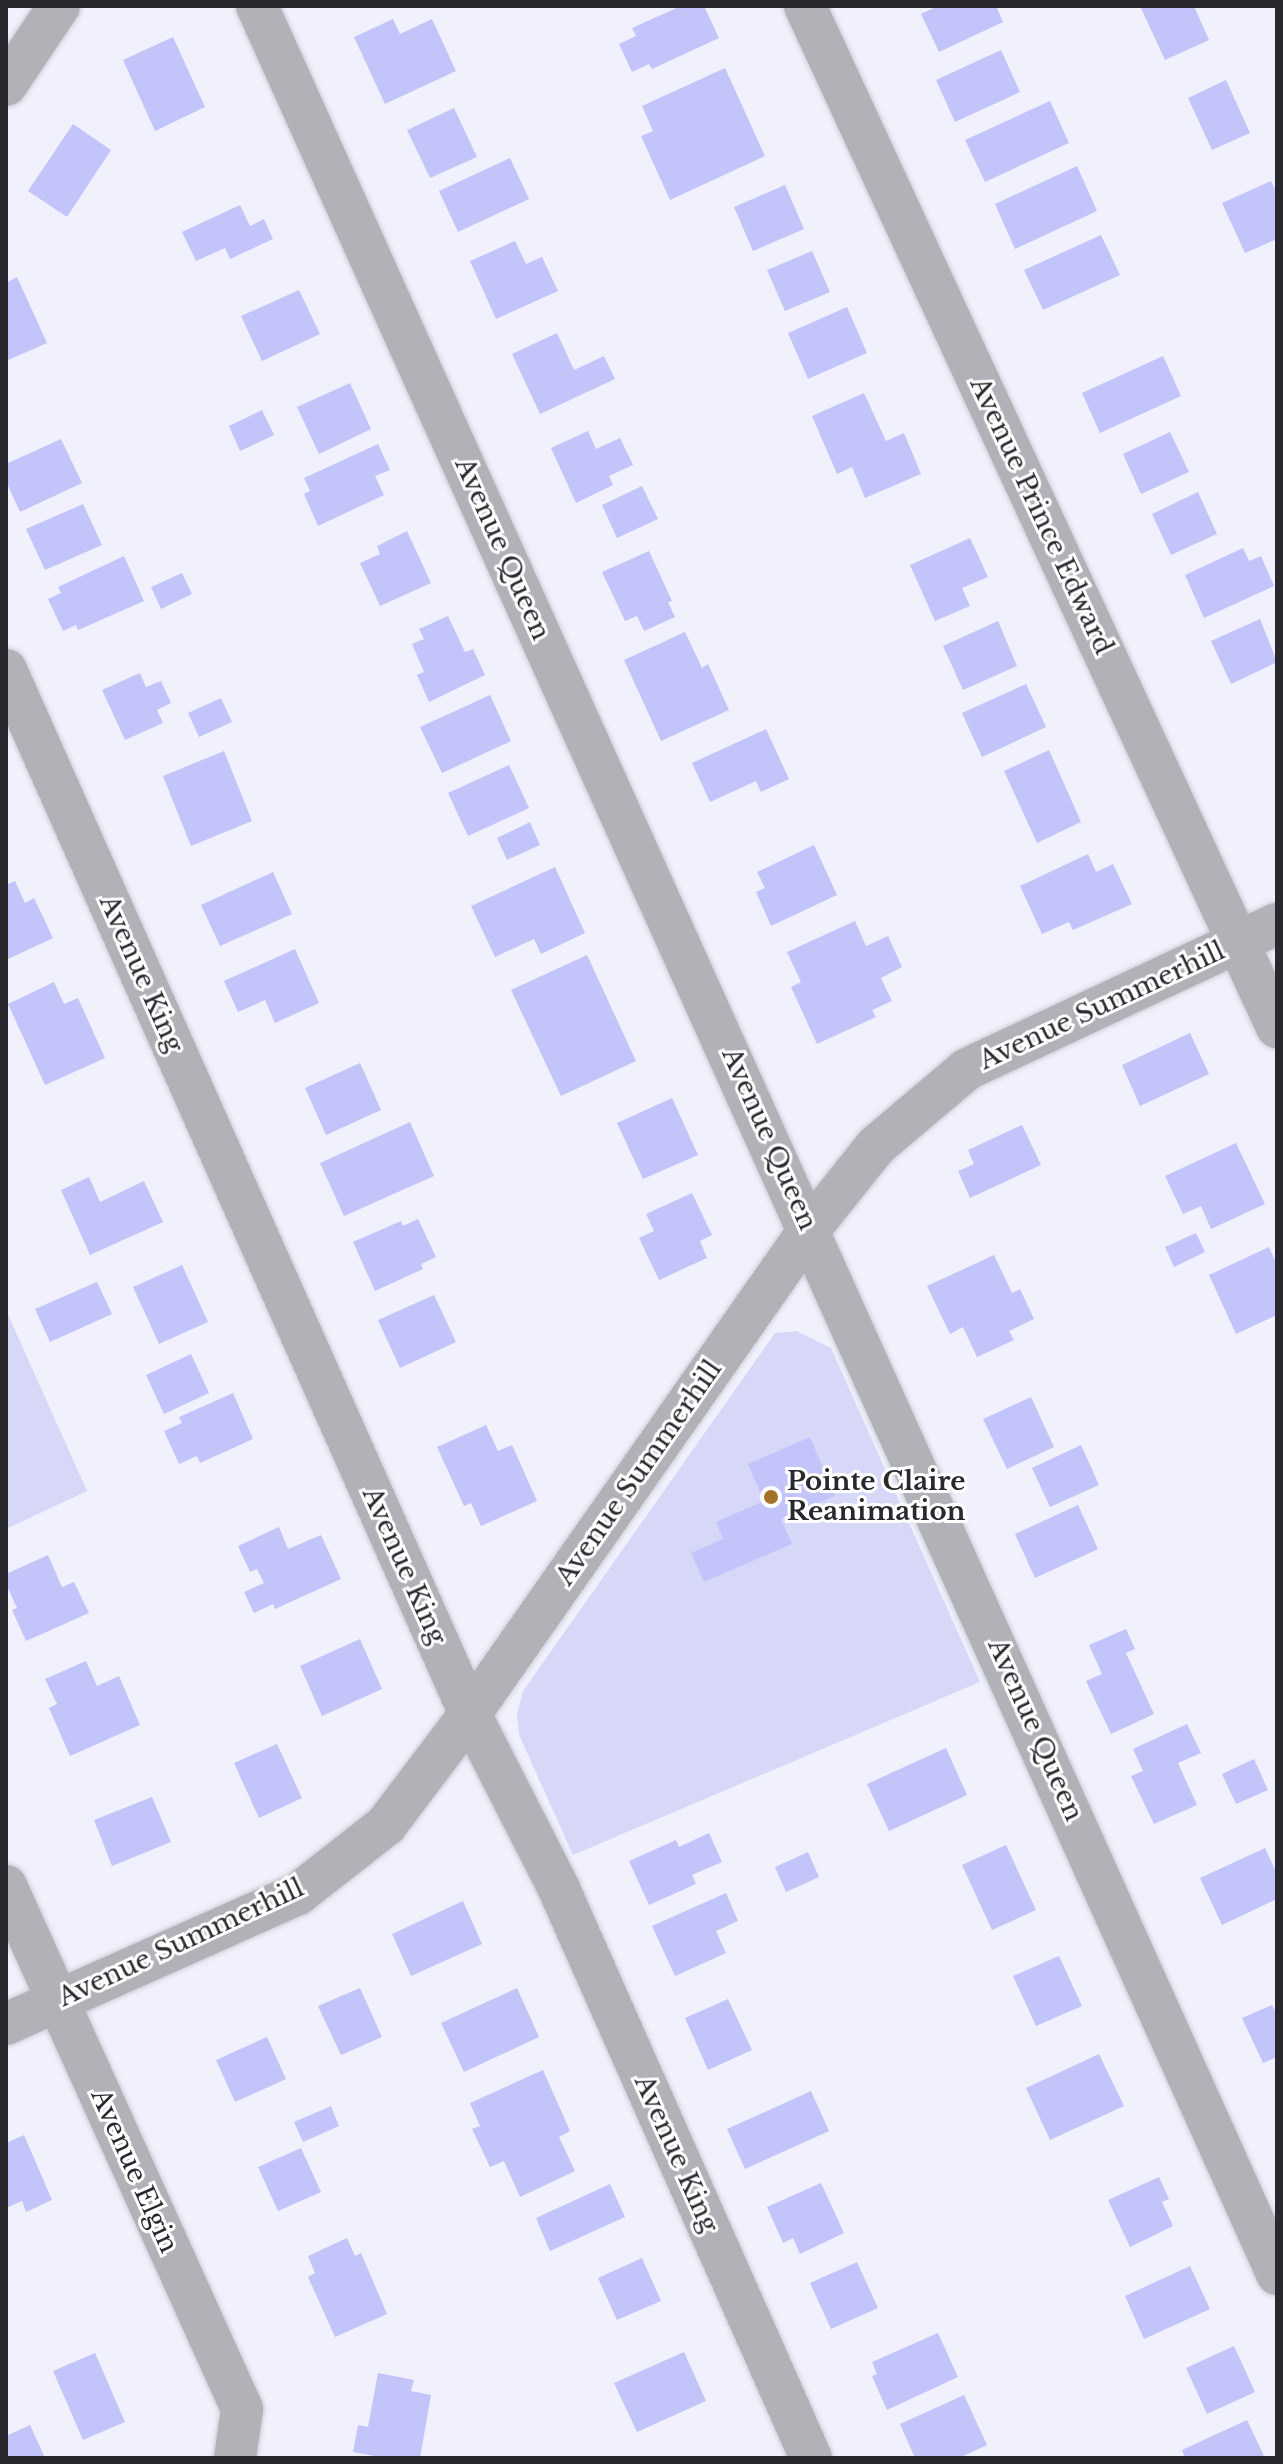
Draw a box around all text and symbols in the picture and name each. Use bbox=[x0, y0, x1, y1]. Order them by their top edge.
street label: Avenue Prince Edward bbox=[963, 373, 1119, 659]
street label: Avenue Queen bbox=[448, 453, 556, 645]
street label: Avenue King bbox=[92, 890, 190, 1058]
street label: Avenue Summerhill bbox=[974, 935, 1230, 1077]
street label: Avenue Queen bbox=[715, 1043, 823, 1235]
street label: Avenue Summerhill bbox=[550, 1355, 728, 1591]
place label: Pointe Claire Reanimation bbox=[787, 1466, 966, 1528]
street label: Avenue King bbox=[355, 1482, 453, 1650]
marker: Pointe Claire Reanimation bbox=[762, 1488, 780, 1506]
street label: Avenue Queen bbox=[981, 1634, 1089, 1826]
street label: Avenue Summerhill bbox=[53, 1872, 309, 2014]
street label: Avenue King bbox=[627, 2070, 725, 2238]
street label: Avenue Elgin bbox=[84, 2084, 184, 2258]

